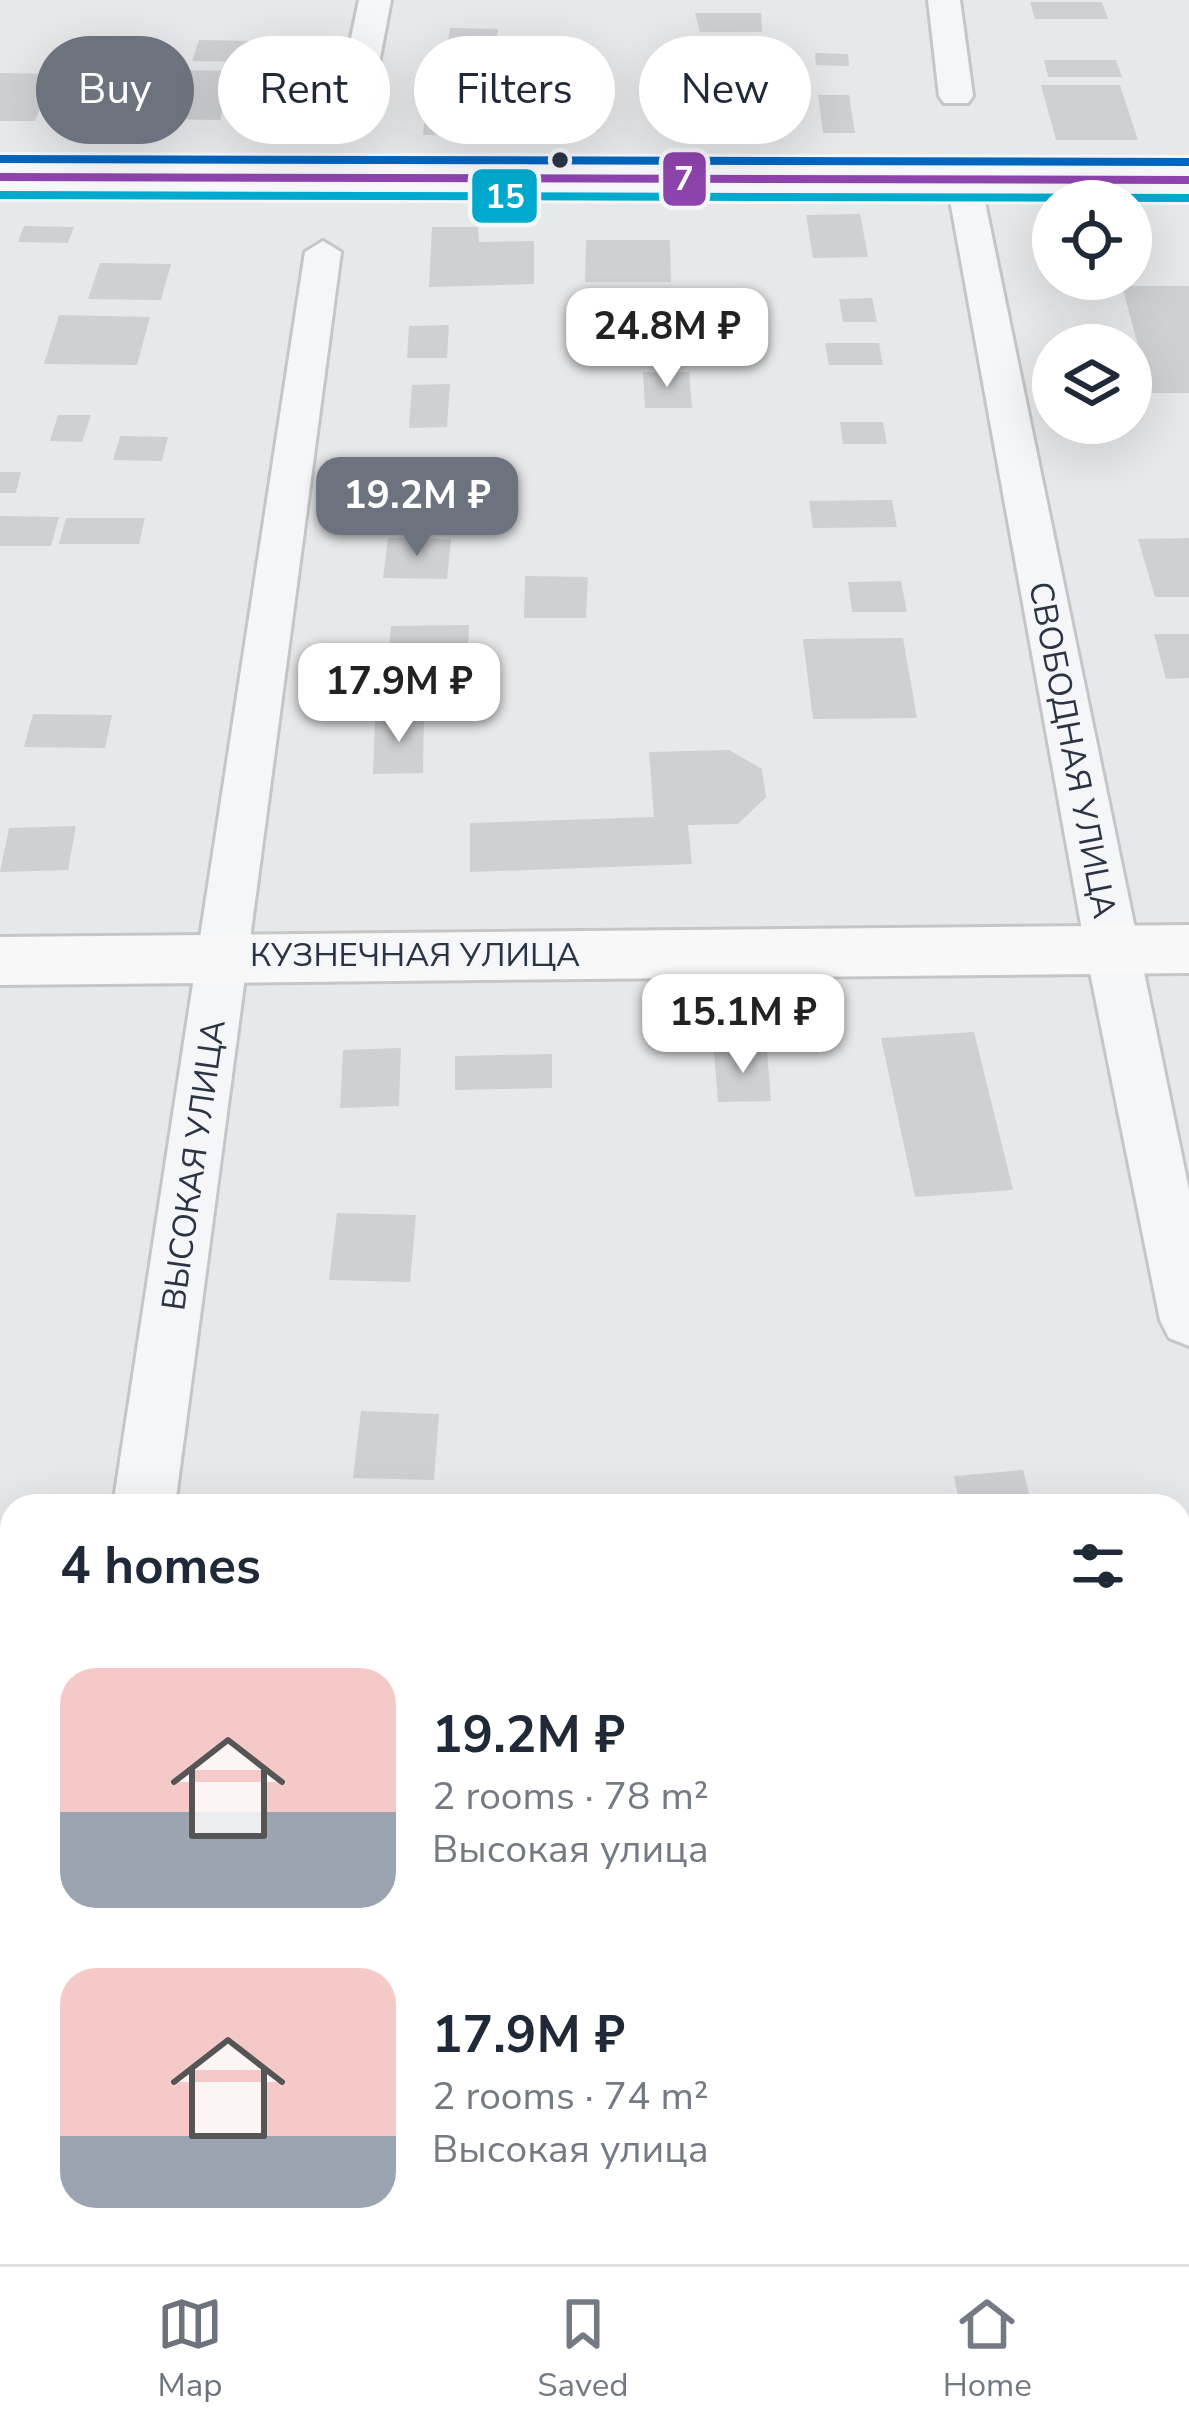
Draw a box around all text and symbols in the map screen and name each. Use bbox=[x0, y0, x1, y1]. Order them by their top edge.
chip: Buy bbox=[36, 36, 194, 144]
chip: Rent bbox=[218, 36, 390, 144]
chip: Filters bbox=[414, 36, 615, 144]
chip: New bbox=[639, 36, 811, 144]
unlabelled marker bbox=[549, 149, 571, 171]
line badge: 7 bbox=[661, 150, 708, 208]
text: 7 bbox=[674, 157, 694, 202]
line badge: 15 bbox=[470, 167, 539, 225]
text: 15 bbox=[485, 175, 525, 220]
map controls bbox=[1032, 180, 1152, 444]
button: locate bbox=[1032, 180, 1152, 300]
pin: 24.8M ₽ bbox=[556, 288, 778, 390]
text: 24.8M ₽ bbox=[593, 300, 741, 353]
button: layers bbox=[1032, 324, 1152, 444]
pin: 19.2M ₽ bbox=[306, 457, 528, 559]
text: 19.2M ₽ bbox=[343, 469, 491, 522]
street label: СВОБОДНАЯ УЛИЦА bbox=[1017, 578, 1127, 922]
pin: 17.9M ₽ bbox=[288, 643, 510, 745]
text: 17.9M ₽ bbox=[325, 655, 473, 708]
street label: КУЗНЕЧНАЯ УЛИЦА bbox=[250, 933, 580, 978]
pin: 15.1M ₽ bbox=[632, 974, 854, 1076]
text: 15.1M ₽ bbox=[669, 986, 817, 1039]
street label: ВЫСОКАЯ УЛИЦА bbox=[151, 1017, 237, 1313]
text: 4 homes bbox=[60, 1531, 261, 1601]
icon: filters bbox=[1065, 1533, 1131, 1599]
text: 19.2M ₽ bbox=[432, 1700, 625, 1770]
icon: home bbox=[156, 1716, 300, 1860]
text: 2 rooms · 78 m² bbox=[432, 1770, 709, 1823]
text: Высокая улица bbox=[432, 1823, 709, 1876]
text: 17.9M ₽ bbox=[432, 2000, 625, 2070]
icon: home bbox=[156, 2016, 300, 2160]
text: 2 rooms · 74 m² bbox=[432, 2070, 709, 2123]
text: Высокая улица bbox=[432, 2123, 709, 2176]
tab: Map bbox=[157, 2291, 223, 2408]
tab: Saved bbox=[537, 2291, 628, 2408]
tab: Home bbox=[943, 2291, 1032, 2408]

